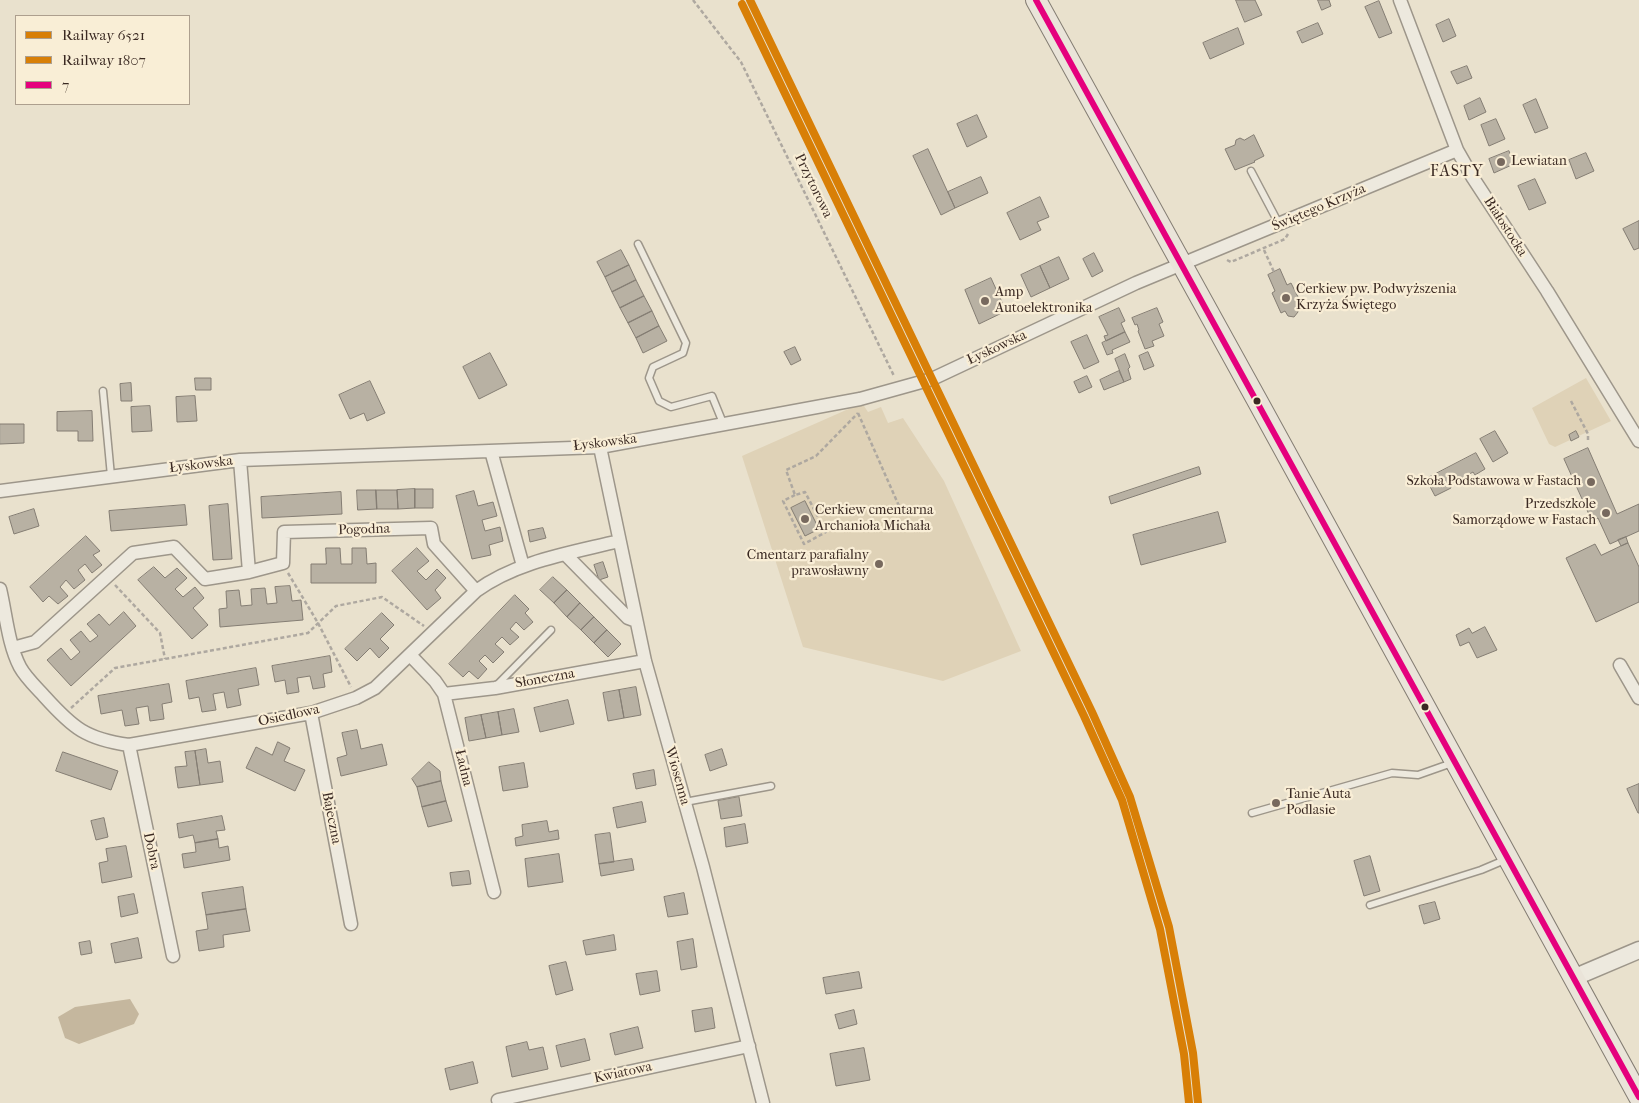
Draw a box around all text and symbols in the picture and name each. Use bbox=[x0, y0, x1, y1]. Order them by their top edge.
legend bbox=[15, 15, 190, 105]
text: Railway 6521 bbox=[62, 26, 145, 44]
text: Railway 1807 bbox=[62, 51, 146, 69]
text: 7 bbox=[62, 76, 69, 94]
street label: Przytorowa bbox=[790, 151, 836, 221]
place label: Lewiatan bbox=[1511, 154, 1567, 170]
marker: Lewiatan bbox=[1495, 156, 1507, 168]
district label: FASTY bbox=[1429, 162, 1485, 182]
street label: Świętego Krzyża bbox=[1270, 181, 1368, 235]
street label: Białostocka bbox=[1480, 194, 1530, 260]
place label: Cerkiew pw. Podwyższenia Krzyża Świętego bbox=[1296, 282, 1456, 314]
place label: Amp Autoelektronika bbox=[995, 285, 1092, 318]
marker: Cerkiew pw. Podwyższenia Krzyża Świętego bbox=[1280, 292, 1292, 304]
marker: Amp Autoelektronika bbox=[979, 295, 991, 307]
street label: Łyskowska bbox=[965, 327, 1029, 369]
unlabelled marker bbox=[1252, 396, 1262, 406]
street label: Łyskowska bbox=[572, 431, 638, 455]
street label: Łyskowska bbox=[168, 453, 234, 477]
place label: Szkoła Podstawowa w Fastach bbox=[1406, 474, 1581, 490]
marker: Szkoła Podstawowa w Fastach bbox=[1585, 476, 1597, 488]
place label: Przedszkole Samorządowe w Fastach bbox=[1453, 497, 1596, 530]
place label: Cerkiew cmentarna Archanioła Michała bbox=[815, 503, 933, 536]
marker: Przedszkole Samorządowe w Fastach bbox=[1600, 507, 1612, 519]
marker: Cerkiew cmentarna Archanioła Michała bbox=[799, 513, 811, 525]
street label: Pogodna bbox=[338, 521, 390, 539]
place label: Cmentarz parafialny prawosławny bbox=[747, 548, 869, 580]
marker: Cmentarz parafialny prawosławny bbox=[873, 558, 885, 570]
street label: Słoneczna bbox=[514, 666, 576, 692]
street label: Osiedlowa bbox=[257, 701, 321, 731]
unlabelled marker bbox=[1420, 702, 1430, 712]
street label: Wiosenna bbox=[661, 745, 693, 807]
street label: Ładna bbox=[450, 748, 476, 788]
place label: Tanie Auta Podlasie bbox=[1286, 787, 1351, 820]
street label: Bajeczna bbox=[318, 790, 344, 846]
marker: Tanie Auta Podlasie bbox=[1270, 797, 1282, 809]
street label: Dobra bbox=[139, 831, 163, 871]
street label: Kwiatowa bbox=[592, 1059, 654, 1087]

